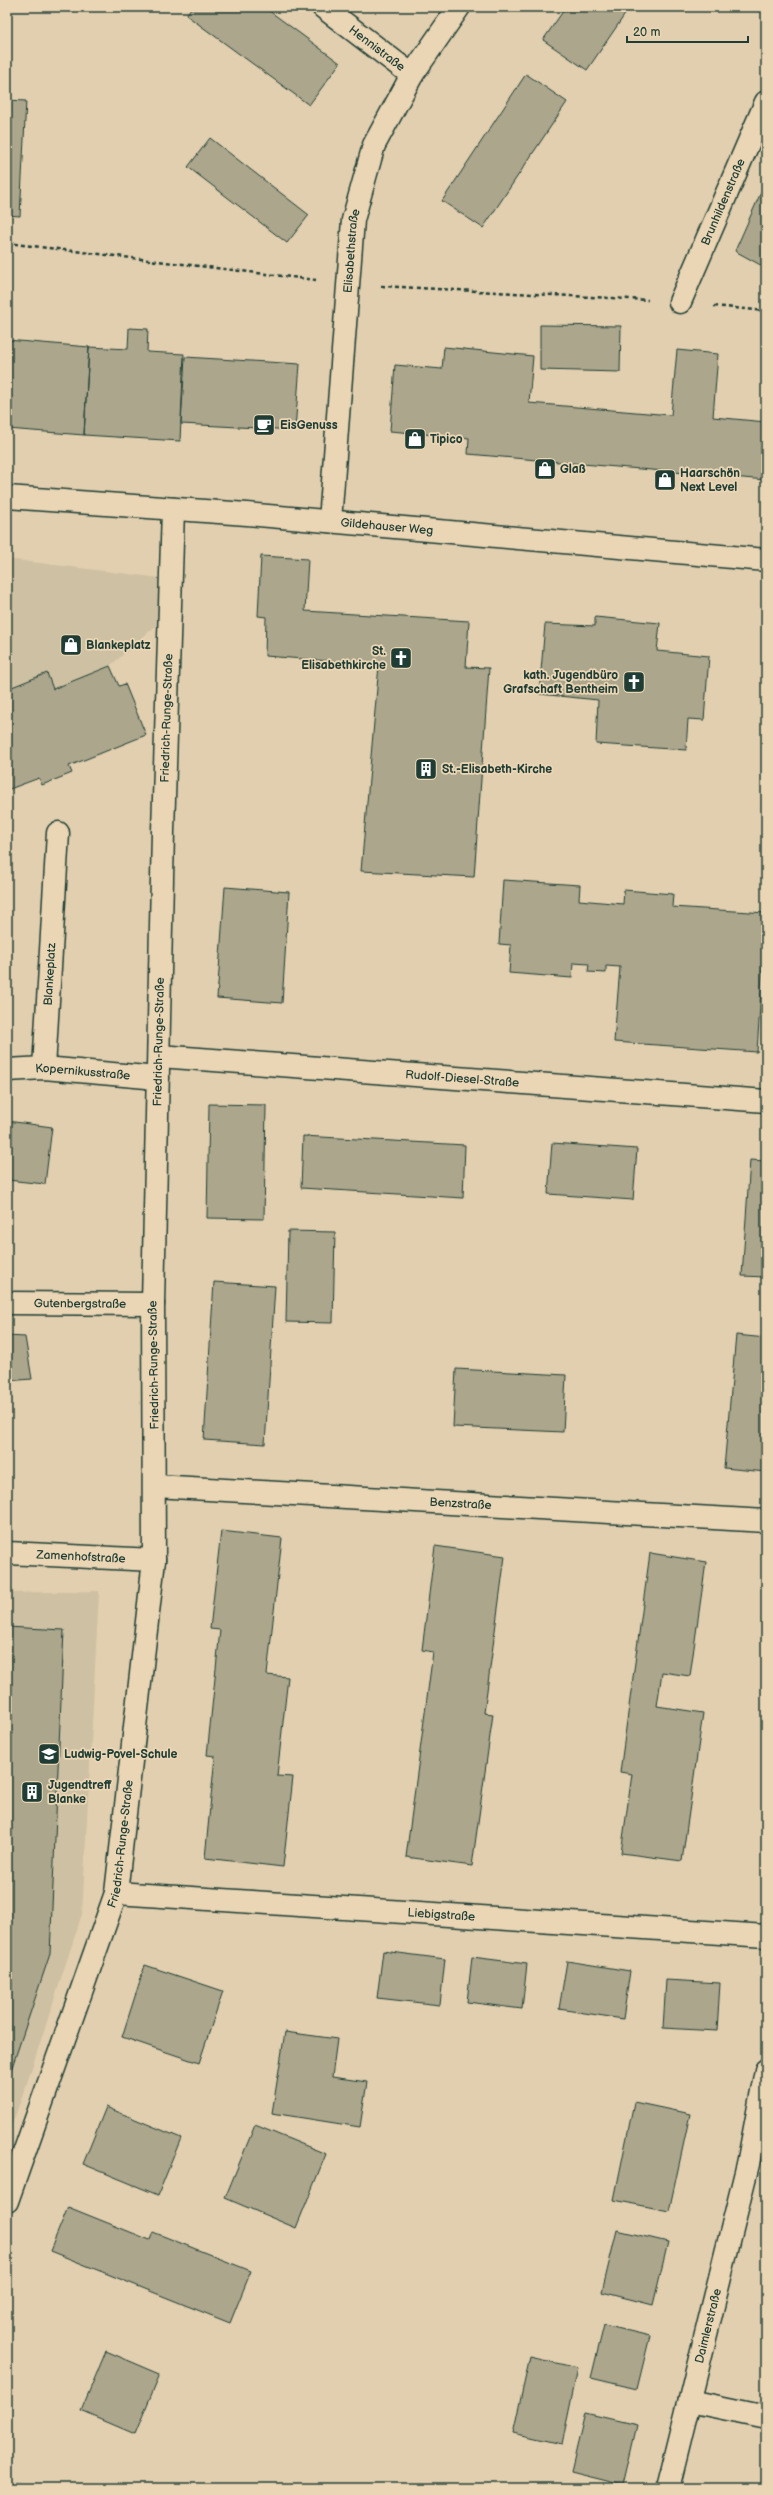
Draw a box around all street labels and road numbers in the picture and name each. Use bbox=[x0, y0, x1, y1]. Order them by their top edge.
street label: Hennistraße bbox=[346, 22, 408, 74]
street label: Brunhildenstraße bbox=[698, 156, 748, 248]
street label: Elisabethstraße bbox=[340, 207, 363, 294]
street label: Gildehauser Weg bbox=[340, 515, 434, 538]
street label: Friedrich-Runge-Straße bbox=[157, 653, 176, 783]
street label: Blankeplatz bbox=[40, 942, 59, 1006]
street label: Friedrich-Runge-Straße bbox=[150, 977, 167, 1107]
street label: Kopernikusstraße bbox=[35, 1060, 131, 1083]
street label: Rudolf-Diesel-Straße bbox=[405, 1067, 520, 1090]
street label: Gutenbergstraße bbox=[34, 1296, 126, 1311]
street label: Friedrich-Runge-Straße bbox=[145, 1300, 163, 1430]
street label: Benzstraße bbox=[429, 1494, 492, 1513]
street label: Zamenhofstraße bbox=[35, 1547, 126, 1566]
street label: Friedrich-Runge-Straße bbox=[104, 1779, 136, 1910]
street label: Liebigstraße bbox=[407, 1905, 476, 1924]
street label: Daimlerstraße bbox=[692, 2287, 724, 2365]

